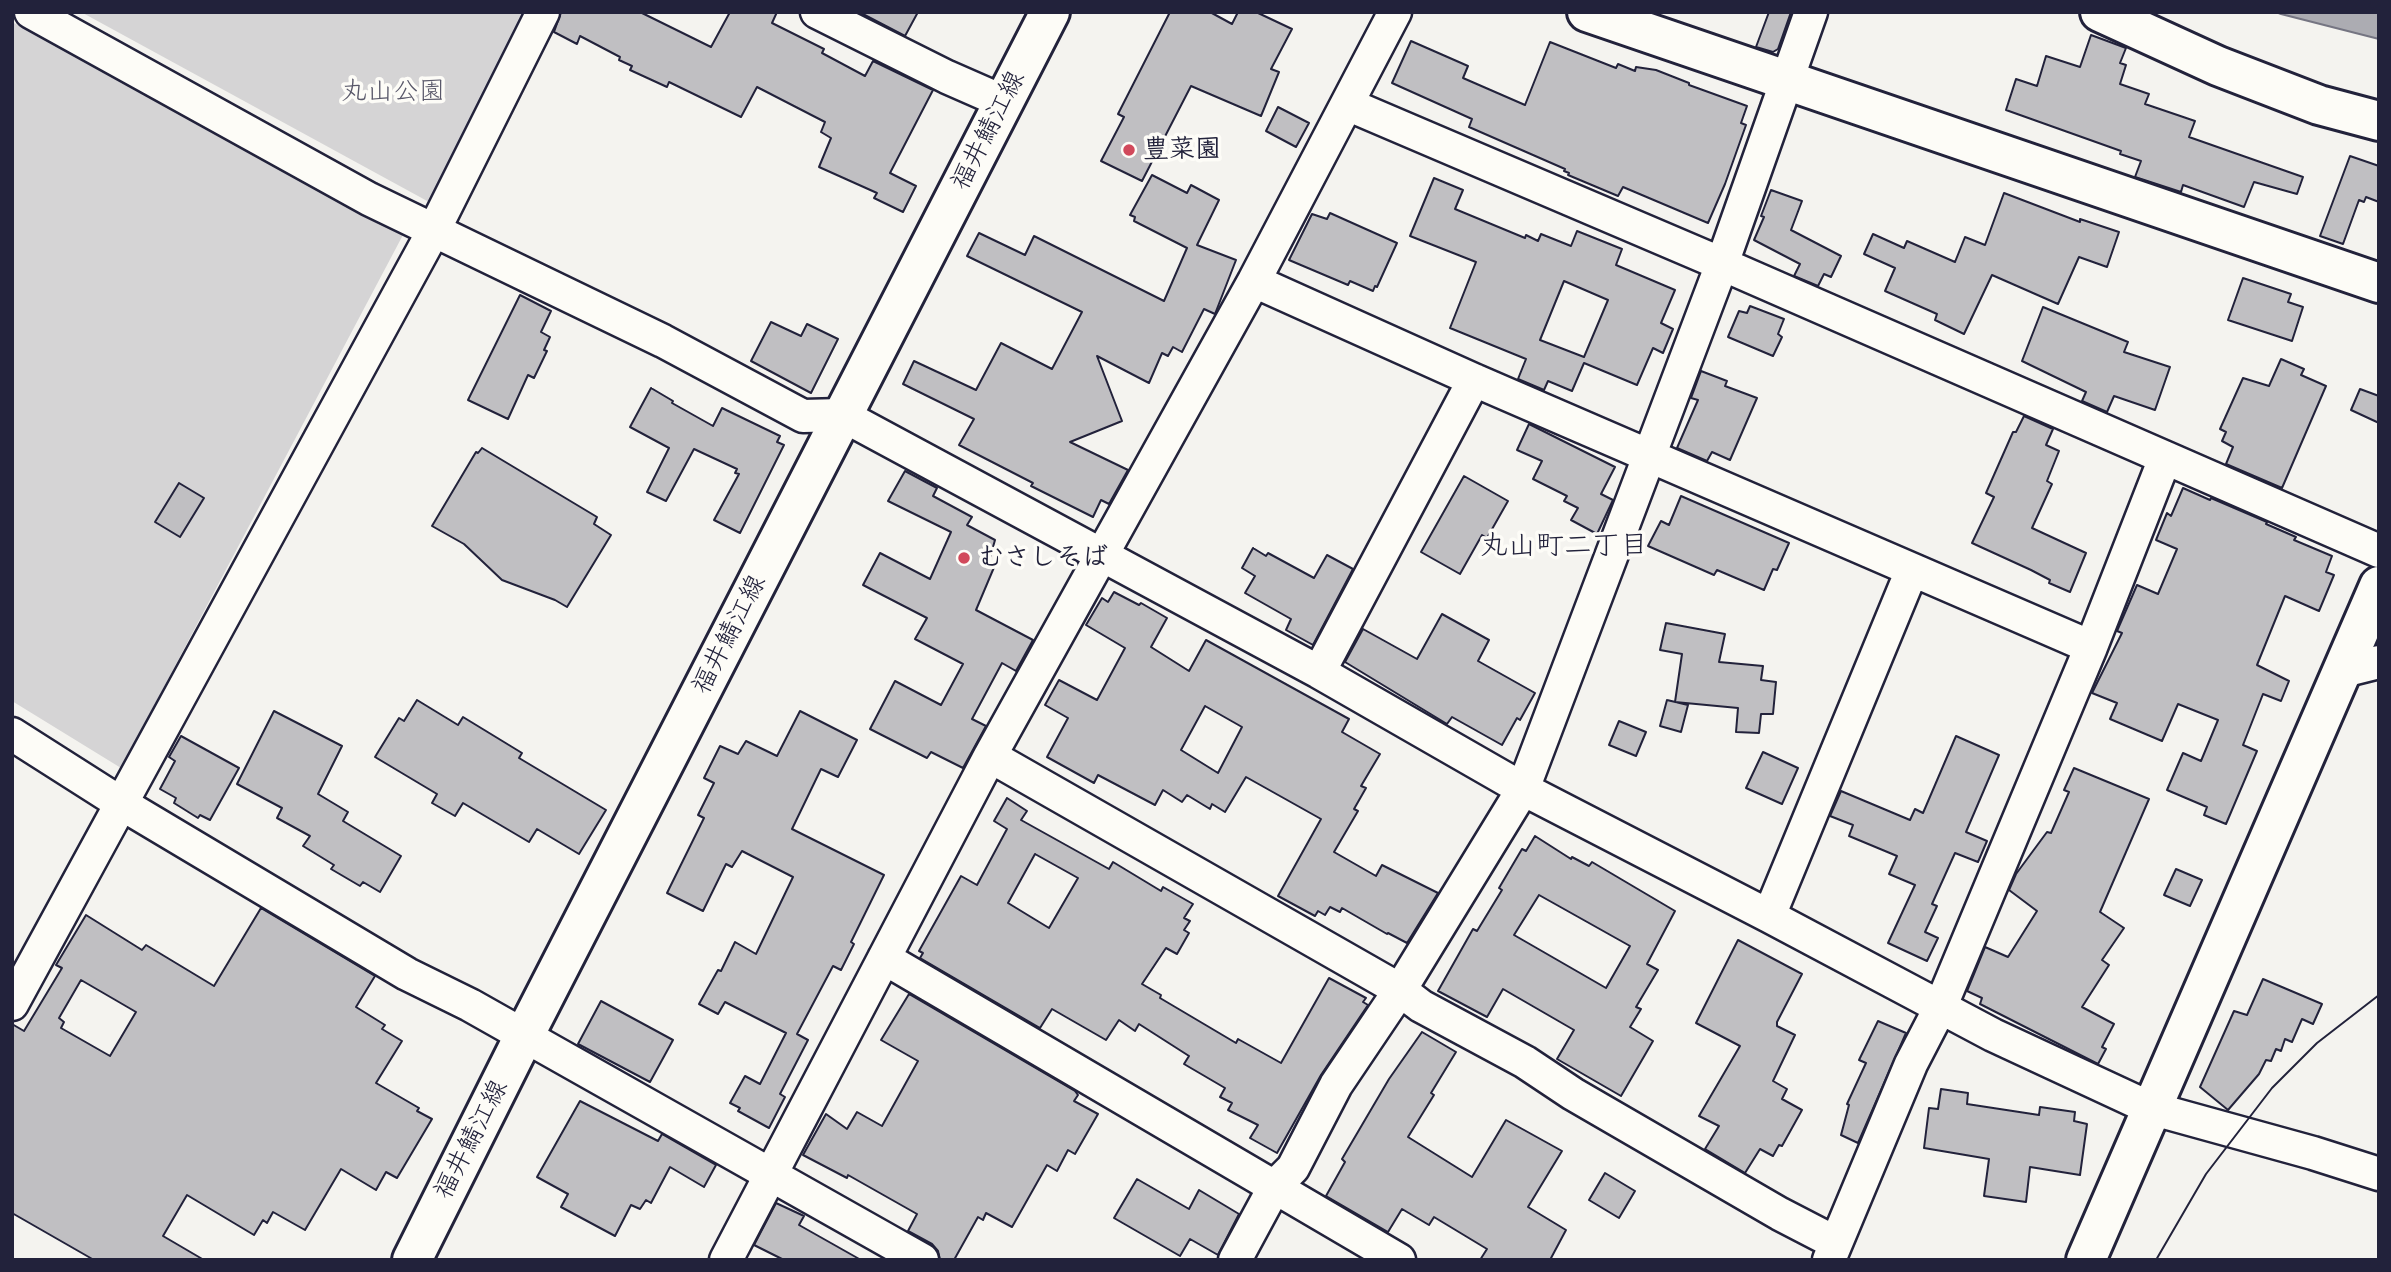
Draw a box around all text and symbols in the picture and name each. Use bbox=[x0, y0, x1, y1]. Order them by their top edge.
street label: 福井鯖江線 bbox=[946, 66, 1032, 196]
park label: 丸山公園 bbox=[341, 76, 445, 108]
place label: 豊菜園 bbox=[1143, 134, 1221, 166]
marker: 豊菜園 bbox=[1121, 142, 1137, 158]
district label: 丸山町二丁目 bbox=[1480, 530, 1648, 564]
place label: むさしそば bbox=[978, 542, 1108, 574]
marker: むさしそば bbox=[956, 550, 972, 566]
street label: 福井鯖江線 bbox=[687, 570, 773, 700]
street label: 福井鯖江線 bbox=[429, 1075, 515, 1205]

